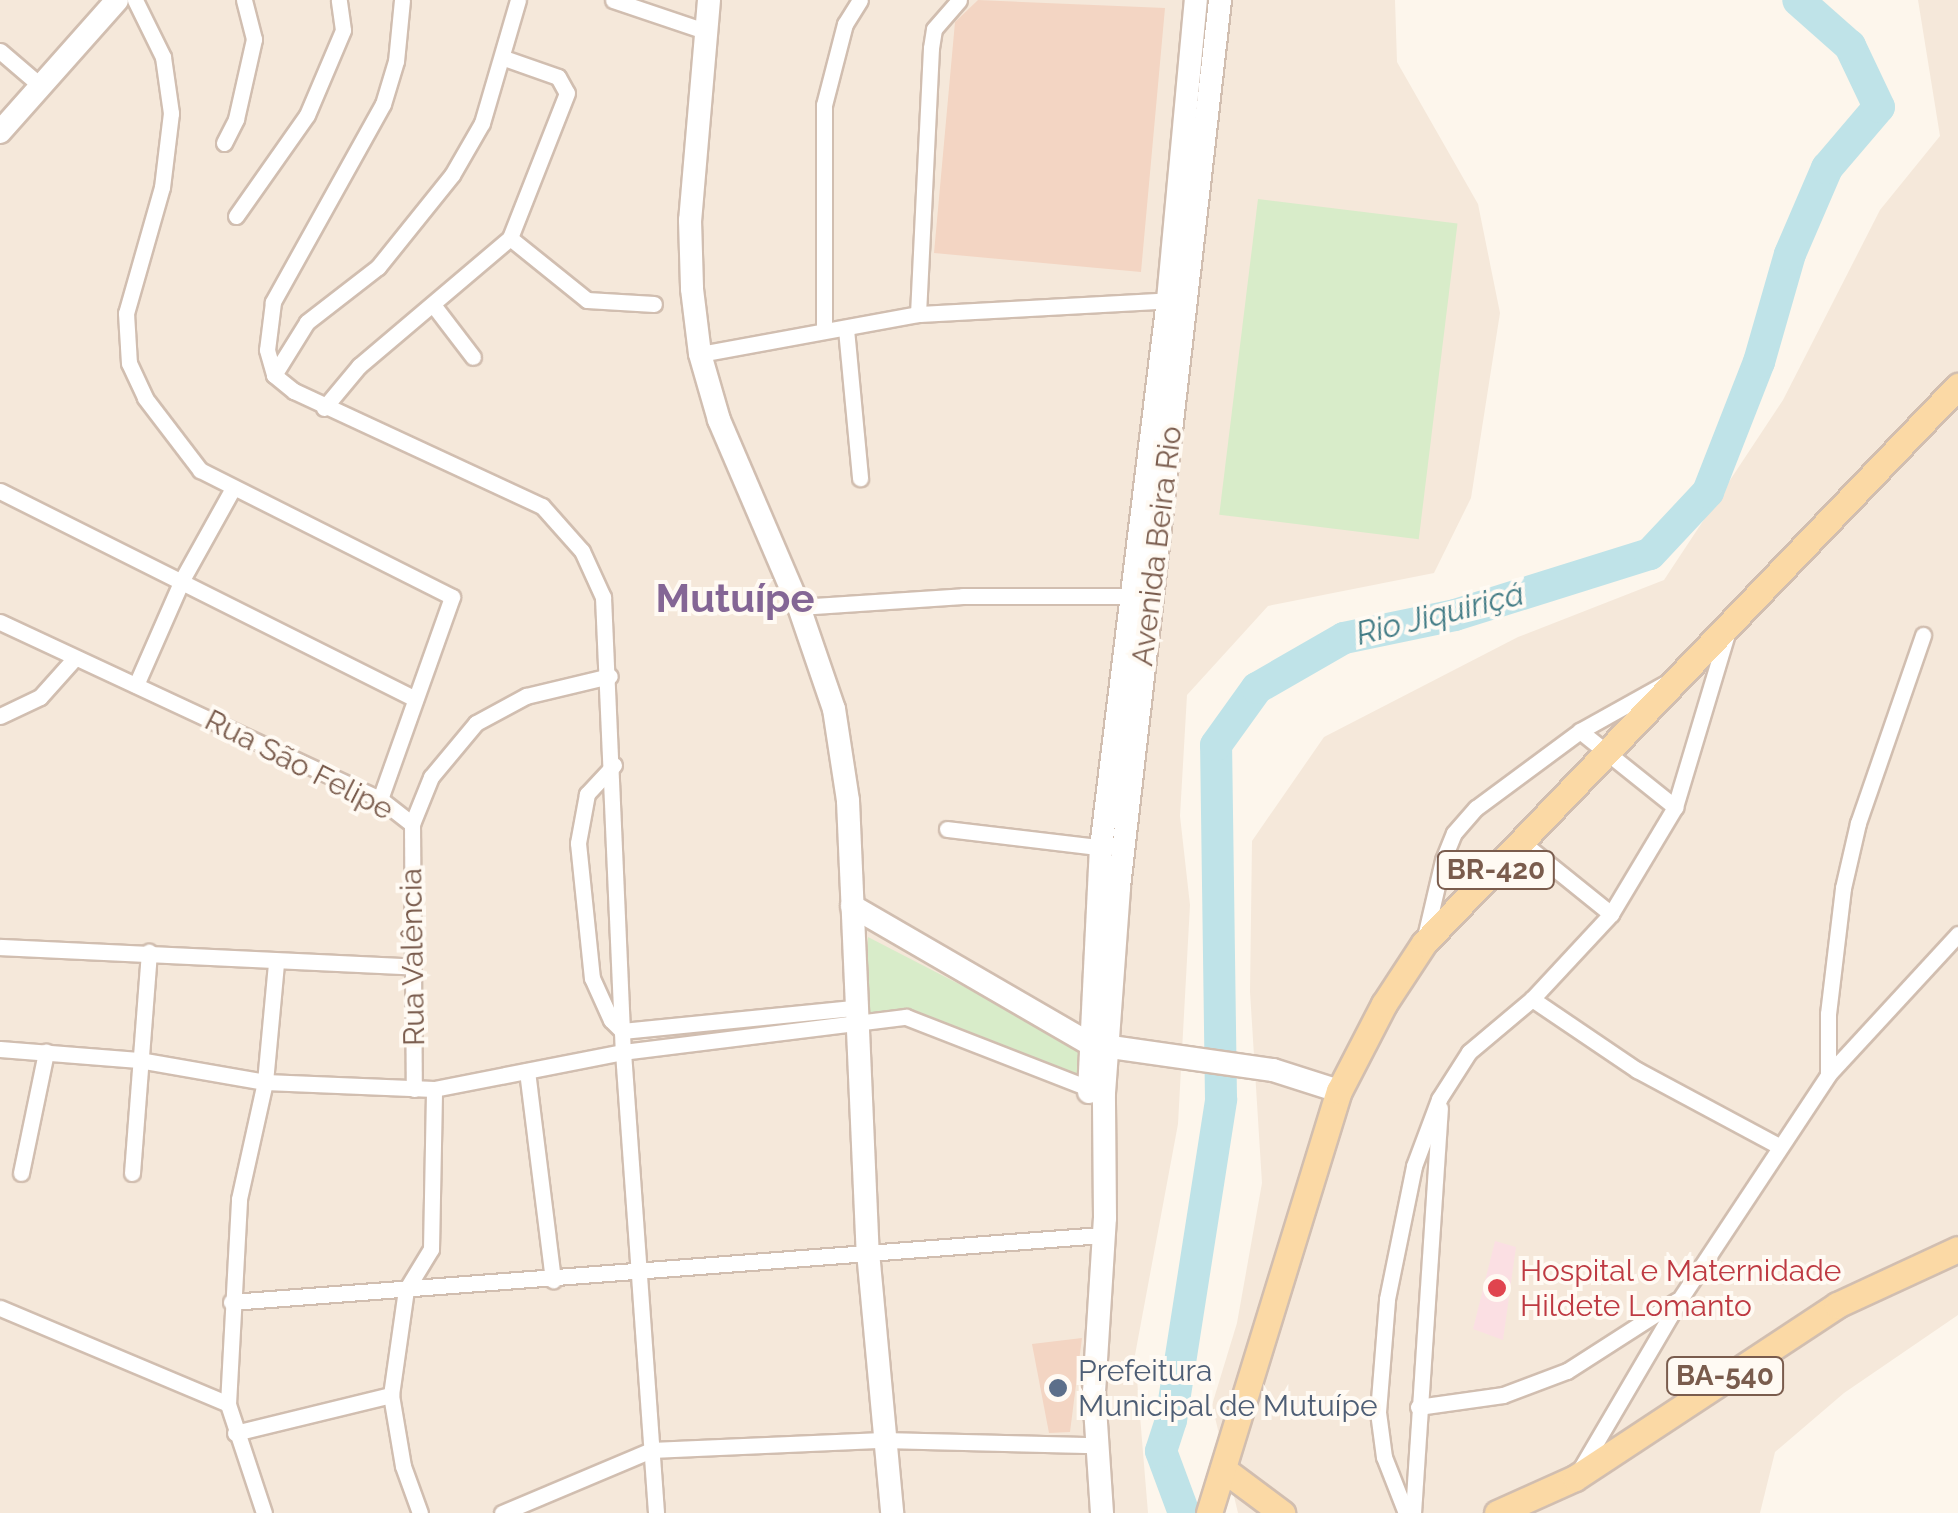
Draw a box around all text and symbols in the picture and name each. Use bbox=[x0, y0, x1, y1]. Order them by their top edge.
street label: Avenida Beira Rio bbox=[1124, 424, 1190, 668]
district label: Mutuípe bbox=[656, 574, 814, 622]
water label: Rio Jiquiriçá bbox=[1352, 575, 1528, 653]
street label: Rua São Felipe bbox=[199, 702, 399, 828]
road number: BR-420 bbox=[1436, 847, 1556, 893]
street label: Rua Valência bbox=[393, 867, 433, 1047]
place label: Hospital e Maternidade Hildete Lomanto bbox=[1520, 1253, 1842, 1324]
marker: Hospital e Maternidade Hildete Lomanto bbox=[1484, 1275, 1510, 1301]
place label: Prefeitura Municipal de Mutuípe bbox=[1078, 1353, 1378, 1424]
road number: BA-540 bbox=[1665, 1353, 1785, 1399]
marker: Prefeitura Municipal de Mutuípe bbox=[1047, 1377, 1069, 1399]

